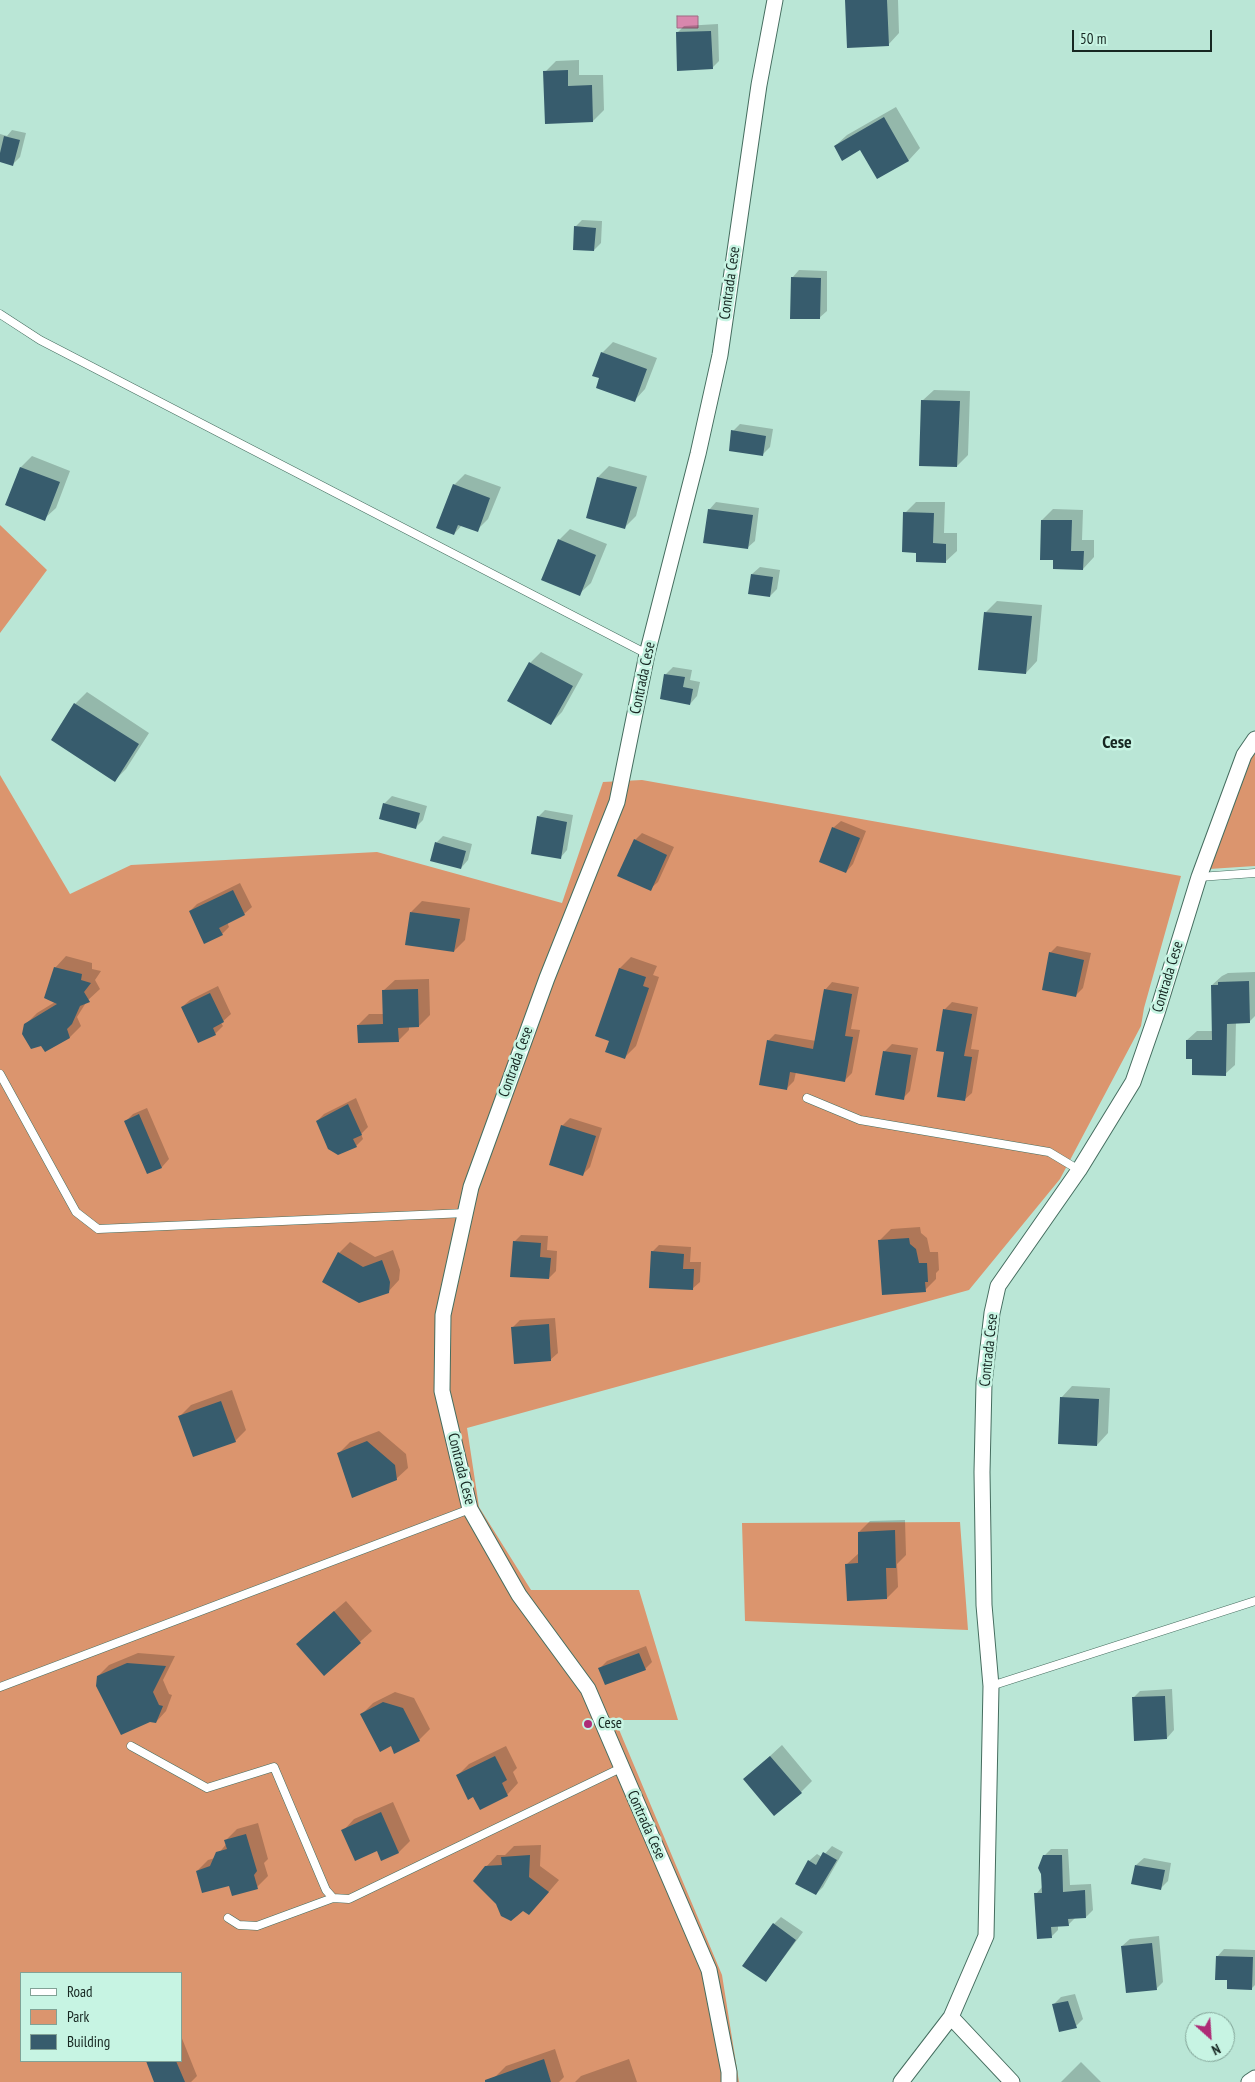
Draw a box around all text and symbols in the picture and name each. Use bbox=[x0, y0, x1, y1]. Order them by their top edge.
scale bar bbox=[1075, 20, 1215, 52]
text: 50 m bbox=[1080, 29, 1106, 48]
street label: Contrada Cese bbox=[716, 245, 744, 321]
street label: Contrada Cese bbox=[627, 640, 659, 716]
district label: Cese bbox=[1102, 732, 1132, 754]
street label: Contrada Cese bbox=[1149, 939, 1187, 1015]
street label: Contrada Cese bbox=[495, 1024, 537, 1100]
street label: Contrada Cese bbox=[976, 1313, 1002, 1387]
street label: Contrada Cese bbox=[443, 1431, 479, 1507]
place label: Cese bbox=[598, 1715, 622, 1733]
marker: Cese bbox=[582, 1718, 594, 1730]
street label: Contrada Cese bbox=[623, 1788, 669, 1862]
legend bbox=[20, 1972, 182, 2062]
text: Road bbox=[67, 1982, 93, 2001]
text: Park bbox=[67, 2007, 89, 2026]
north arrow bbox=[1185, 2012, 1235, 2062]
text: Building bbox=[67, 2032, 110, 2051]
text: N bbox=[1209, 2040, 1223, 2059]

